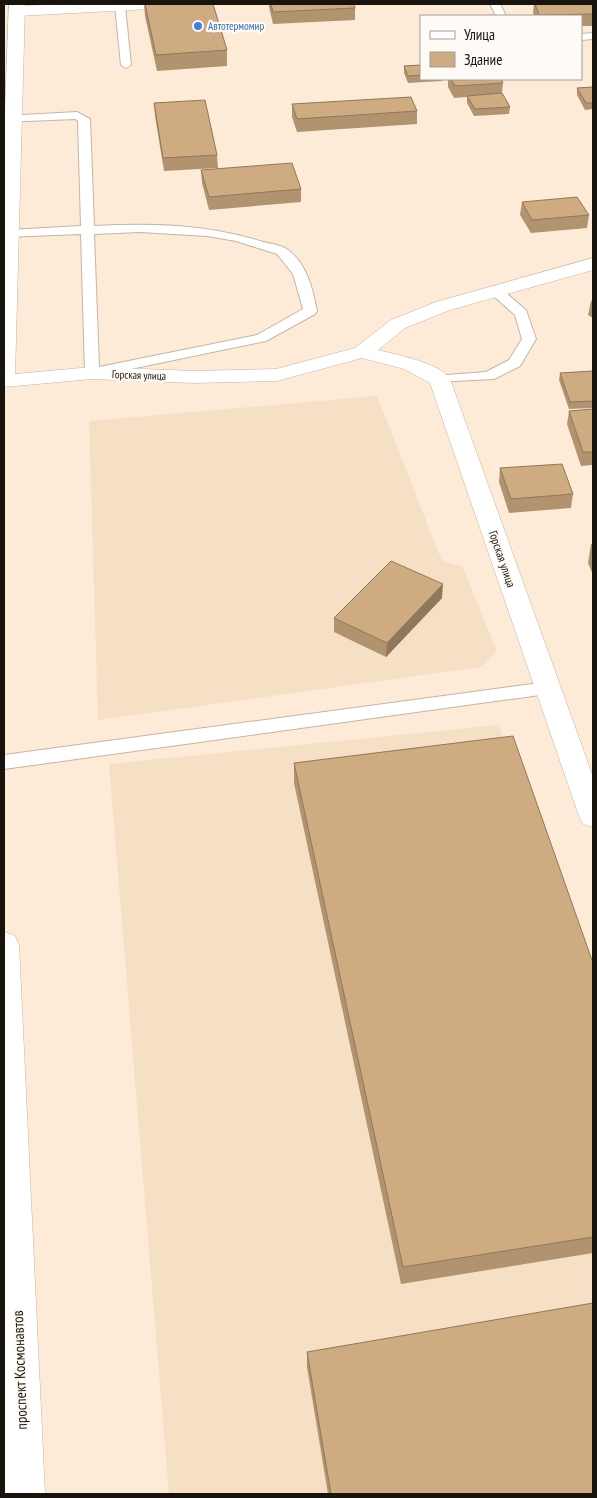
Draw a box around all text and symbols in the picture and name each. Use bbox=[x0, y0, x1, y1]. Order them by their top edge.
legend bbox=[420, 15, 582, 80]
place label: Автотермомир bbox=[208, 19, 264, 33]
marker: Автотермомир bbox=[192, 20, 204, 32]
text: Улица bbox=[464, 25, 495, 44]
text: Здание bbox=[464, 50, 502, 69]
street label: Горская улица bbox=[112, 367, 166, 383]
street label: Горская улица bbox=[486, 528, 519, 589]
street label: проспект Космонавтов bbox=[8, 1310, 31, 1430]

